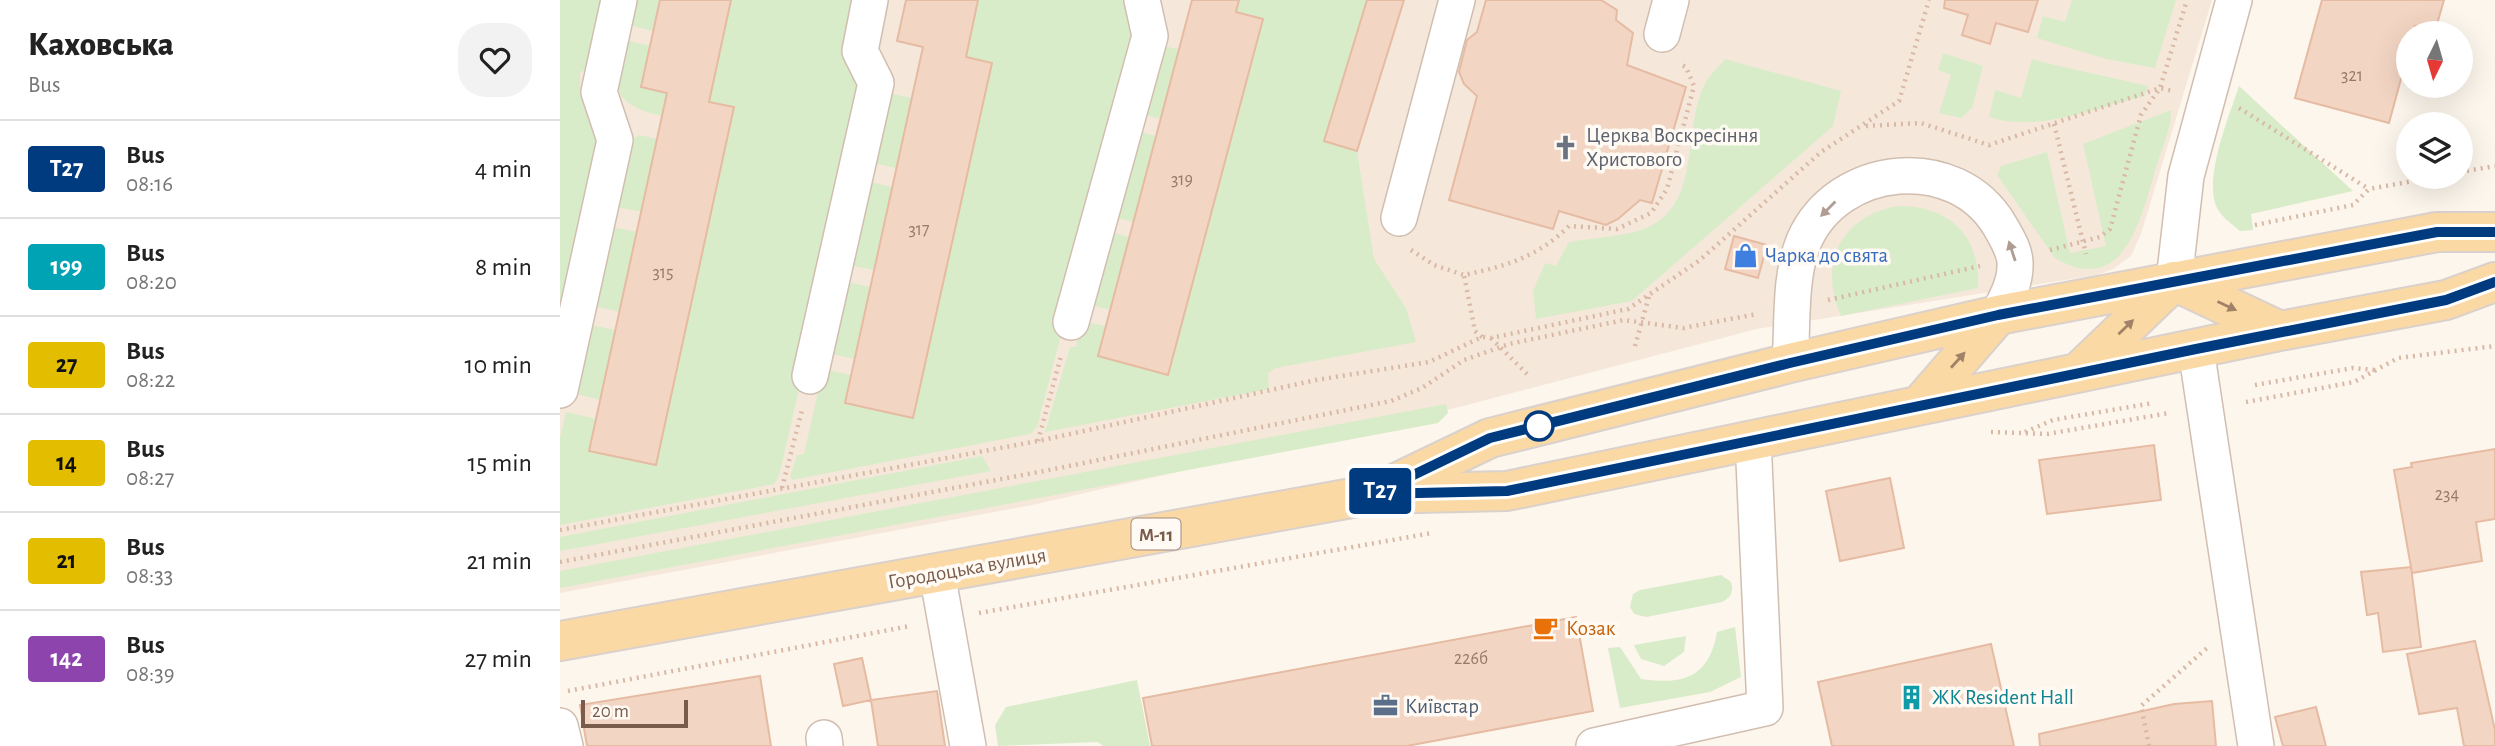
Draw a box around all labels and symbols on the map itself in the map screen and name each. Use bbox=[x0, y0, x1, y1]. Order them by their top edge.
north arrow bbox=[2396, 21, 2473, 98]
house number: 321 bbox=[2341, 67, 2363, 85]
place label: Церква Воскресіння Христового bbox=[1586, 125, 1758, 170]
church icon: Церква Воскресіння Христового bbox=[1552, 133, 1580, 161]
house number: 319 bbox=[1171, 171, 1193, 189]
one-way arrow bbox=[1819, 200, 1836, 217]
house number: 317 bbox=[908, 221, 930, 239]
shop icon: Чарка до свята bbox=[1731, 241, 1759, 269]
one-way arrow bbox=[2006, 241, 2017, 262]
place label: Чарка до свята bbox=[1765, 245, 1888, 266]
house number: 315 bbox=[652, 264, 674, 282]
one-way arrow bbox=[2217, 301, 2237, 312]
one-way arrow bbox=[2117, 320, 2134, 336]
one-way arrow bbox=[1950, 351, 1966, 369]
unlabelled marker bbox=[1524, 411, 1554, 441]
line badge: Т27 bbox=[1340, 468, 1420, 514]
house number: 234 bbox=[2435, 486, 2459, 504]
road number: М-11 bbox=[1132, 519, 1180, 550]
street label: Городоцька вулиця bbox=[886, 544, 1048, 593]
cafe icon: Козак bbox=[1532, 614, 1560, 642]
place label: Козак bbox=[1566, 618, 1616, 639]
house number: 226б bbox=[1454, 649, 1488, 668]
building icon: ЖК Resident Hall bbox=[1898, 683, 1926, 711]
place label: ЖК Resident Hall bbox=[1932, 687, 2074, 708]
office icon: Київстар bbox=[1371, 692, 1399, 720]
place label: Київстар bbox=[1405, 696, 1479, 717]
scale bar bbox=[581, 697, 688, 729]

